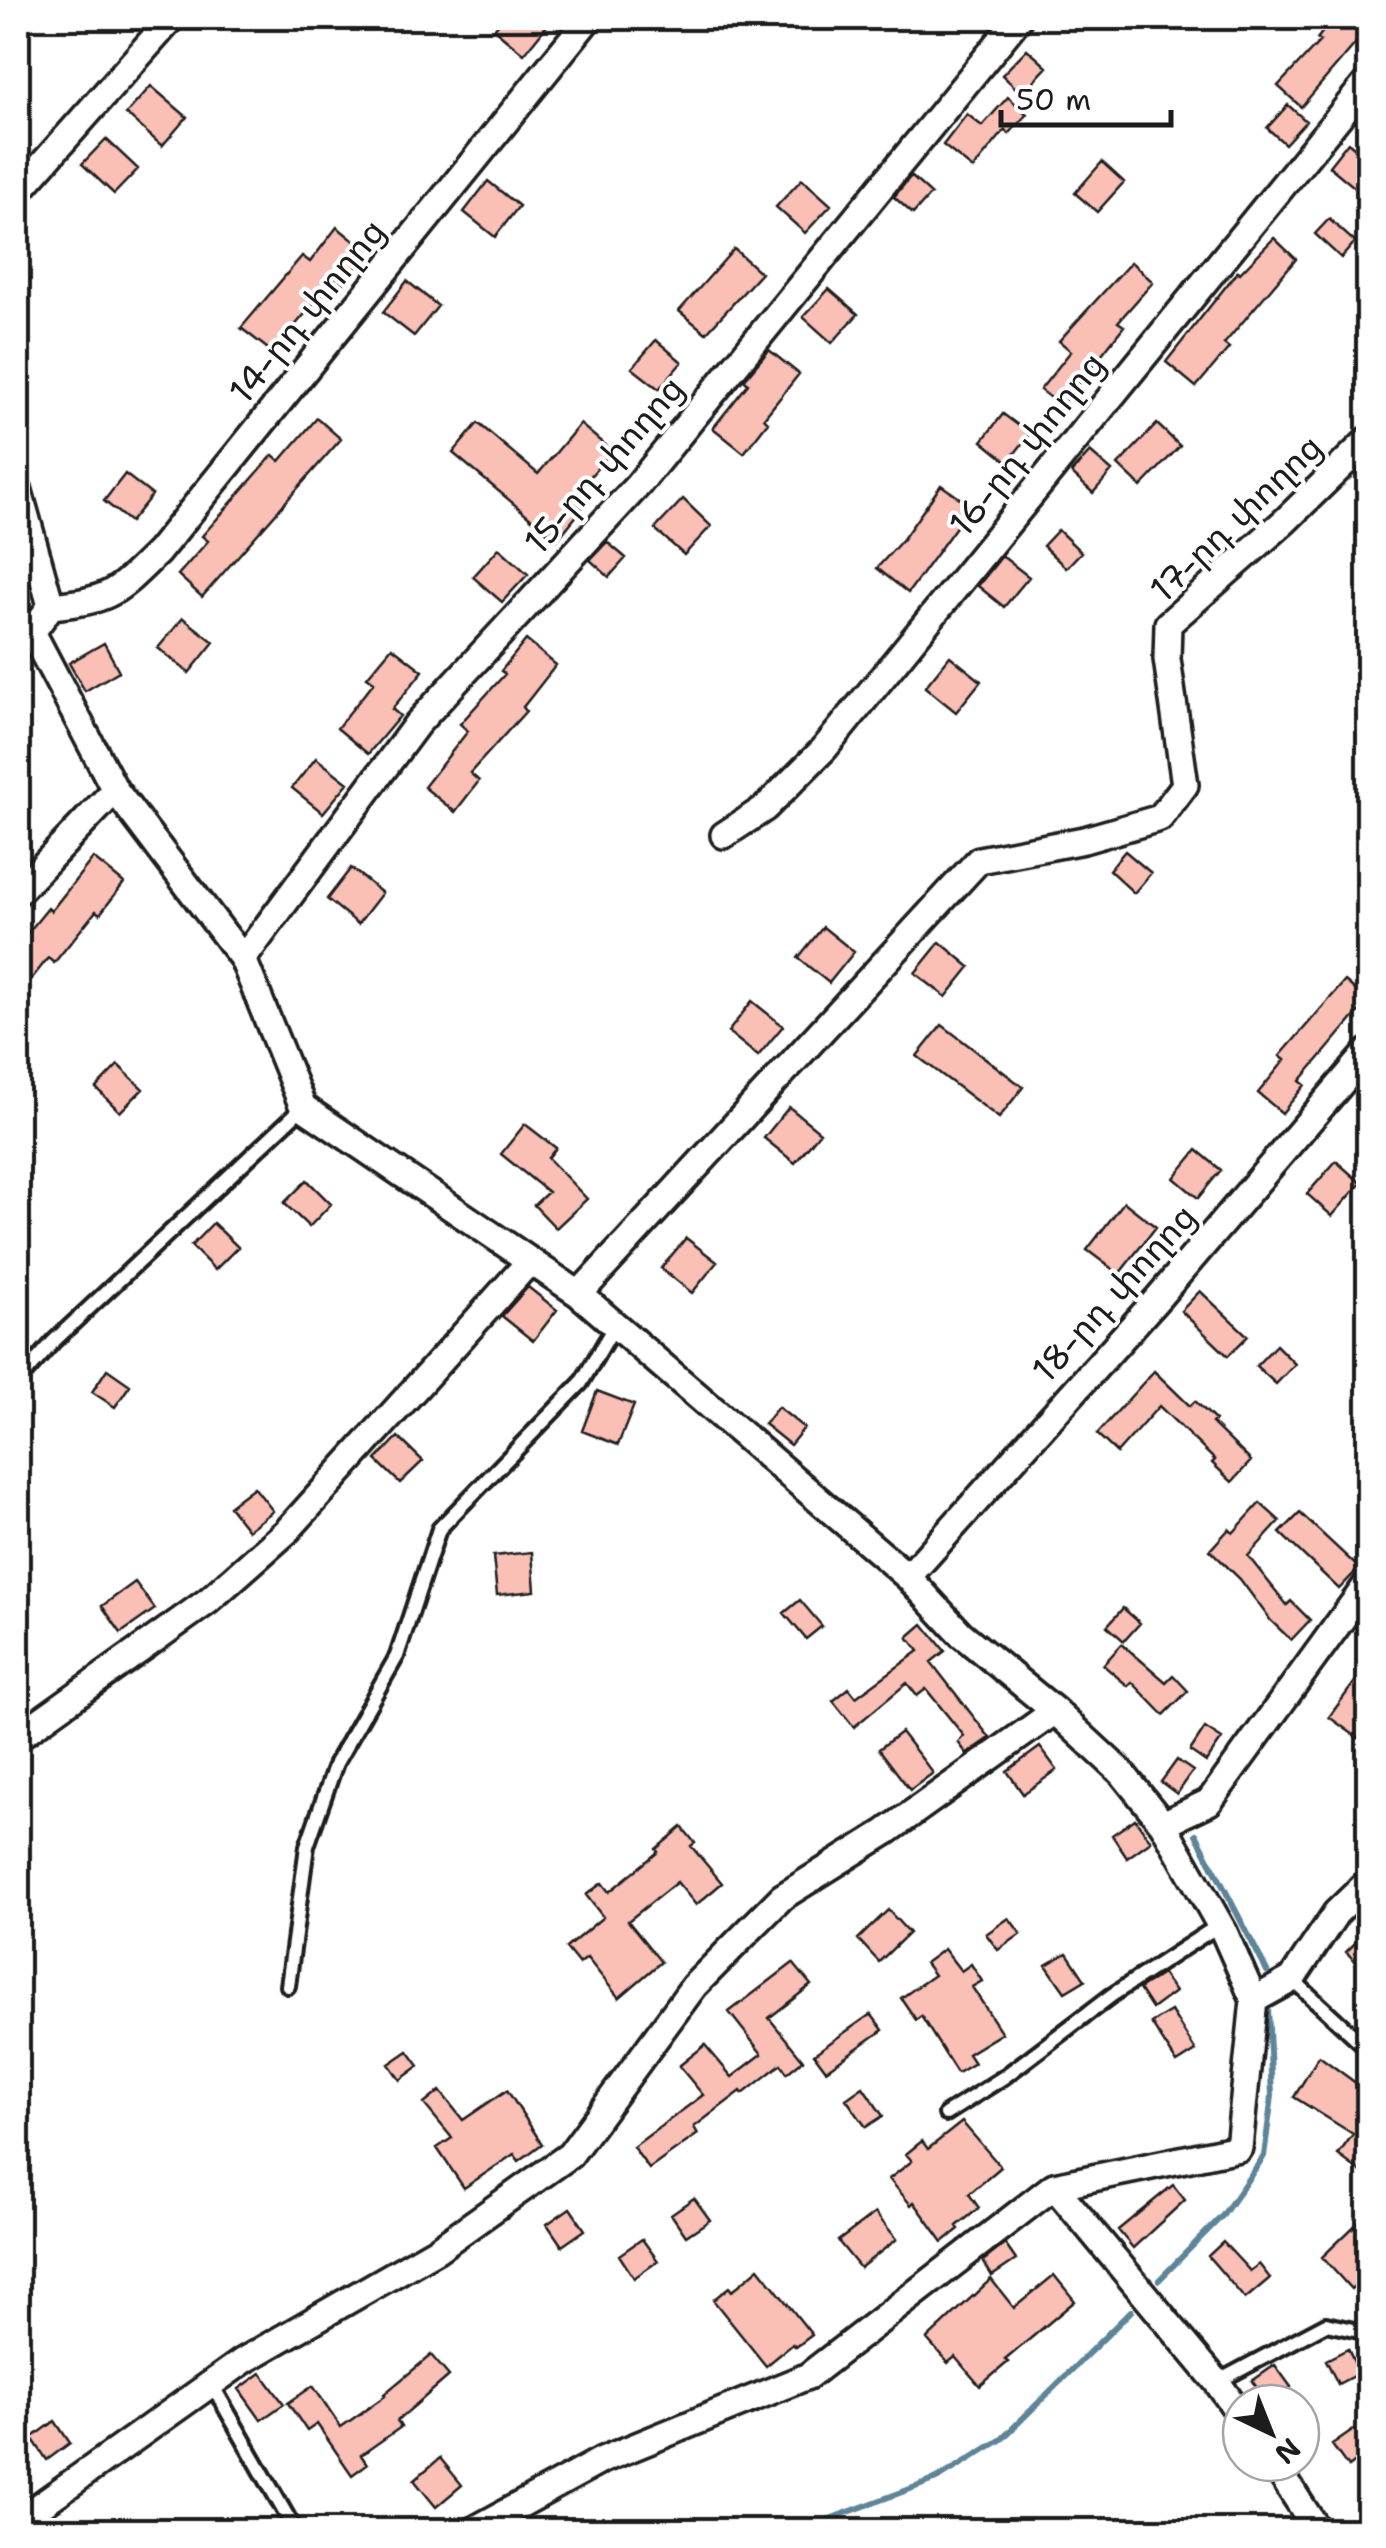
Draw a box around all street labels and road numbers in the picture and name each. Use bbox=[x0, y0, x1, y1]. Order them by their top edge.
street label: 14-րդ փողոց bbox=[218, 209, 395, 413]
street label: 16-րդ փողոց bbox=[938, 342, 1115, 546]
street label: 15-րդ փողոց bbox=[513, 366, 694, 564]
street label: 17-րդ փողոց bbox=[1139, 423, 1332, 612]
street label: 18-րդ փողոց bbox=[1021, 1194, 1206, 1392]

